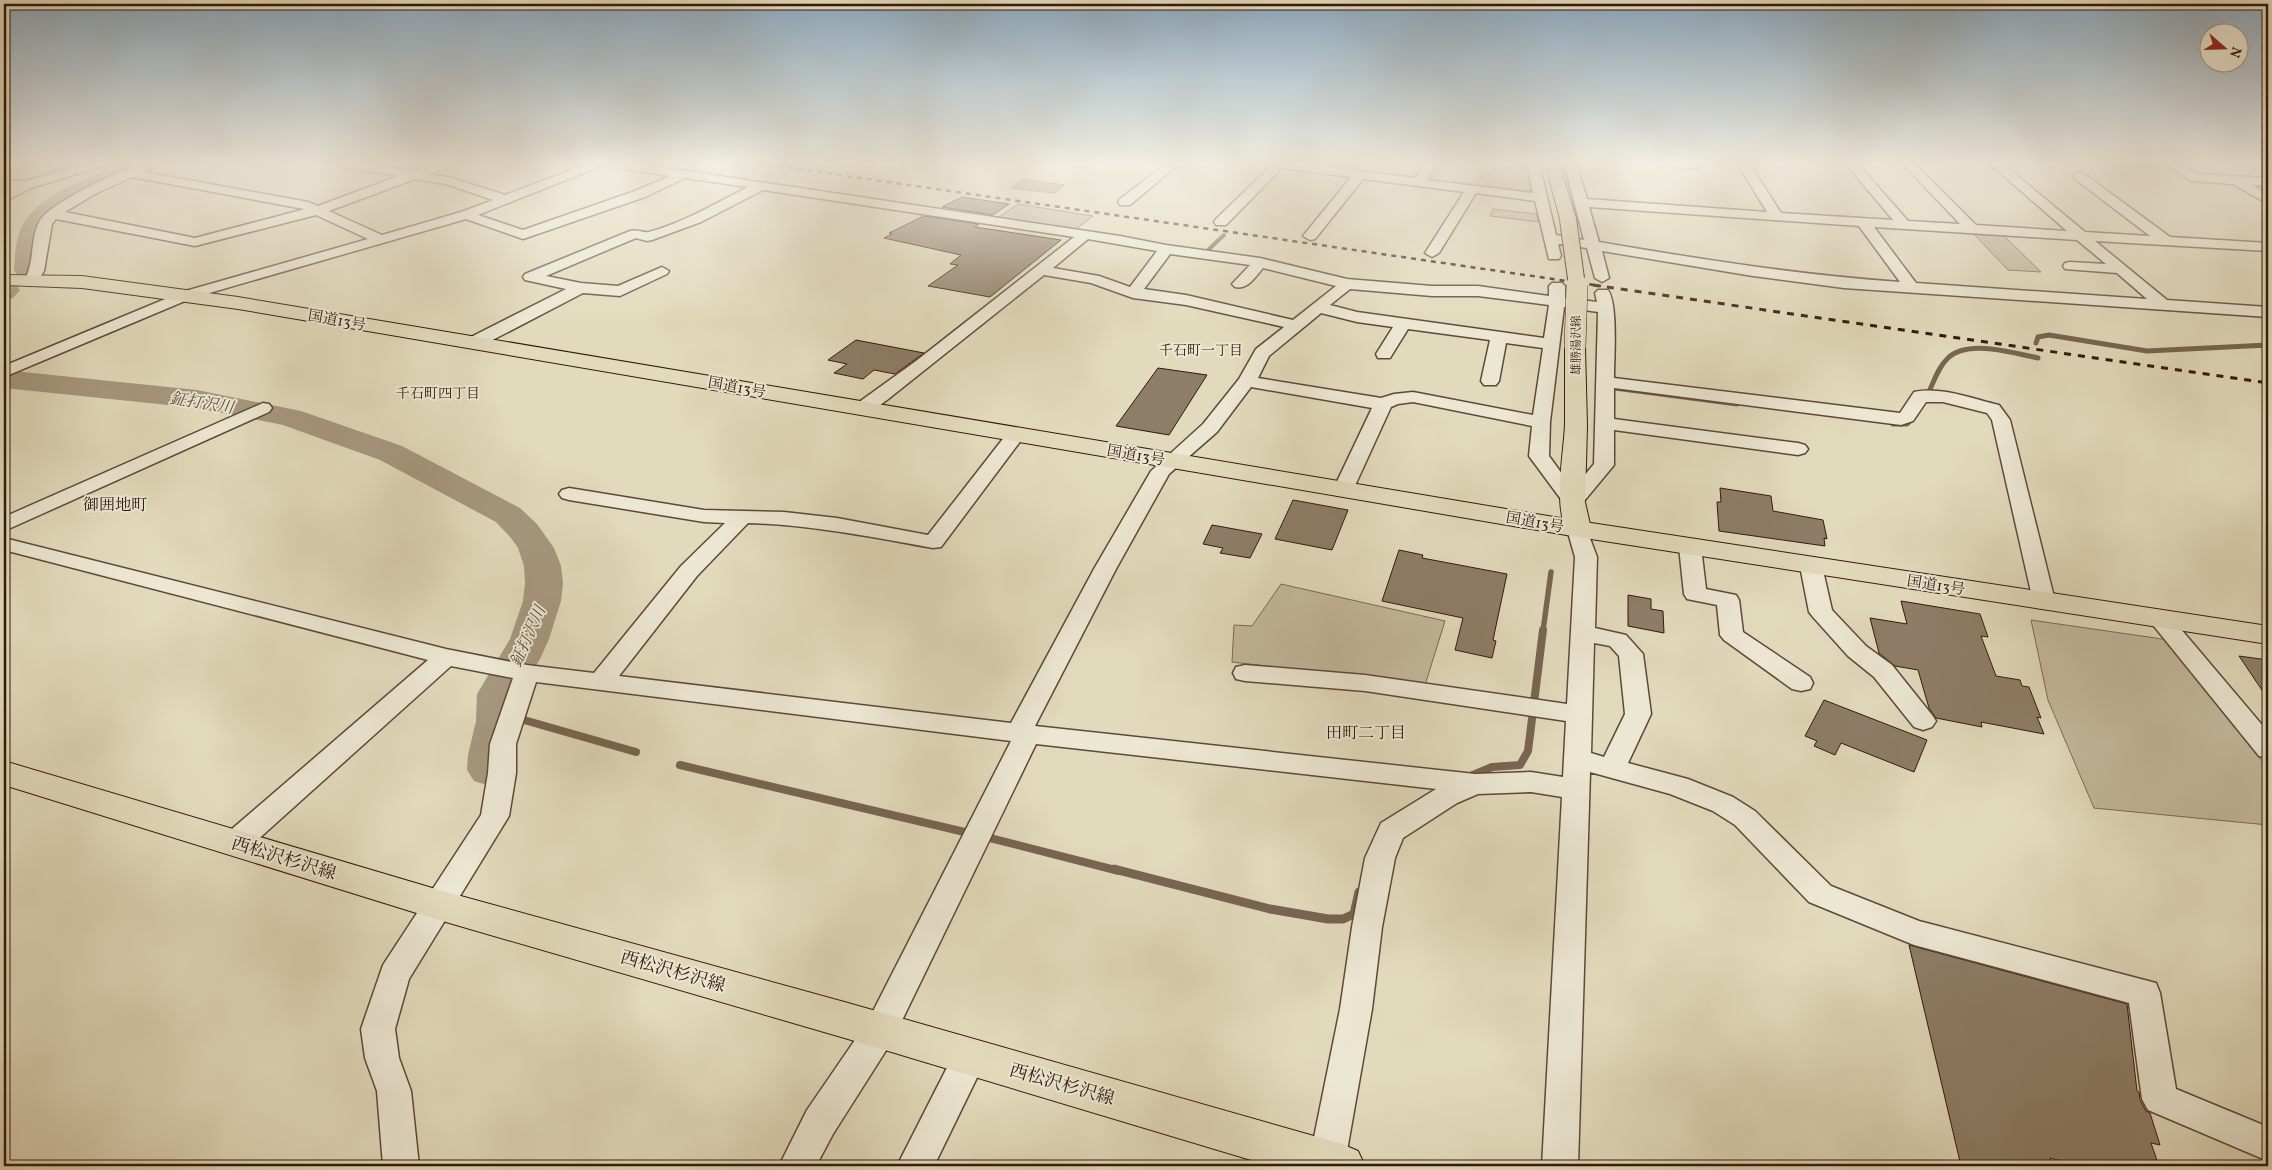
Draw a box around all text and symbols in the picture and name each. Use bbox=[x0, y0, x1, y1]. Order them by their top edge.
north arrow bbox=[2200, 22, 2250, 72]
text: N bbox=[2224, 44, 2245, 60]
street label: 国道13号 bbox=[306, 306, 367, 337]
street label: 雄勝湯沢線 bbox=[1569, 315, 1585, 375]
district label: 千石町一丁目 bbox=[1159, 342, 1243, 361]
street label: 国道13号 bbox=[706, 373, 767, 404]
district label: 千石町四丁目 bbox=[396, 385, 480, 404]
water label: 鉦打沢川 bbox=[168, 388, 237, 420]
street label: 国道13号 bbox=[1105, 441, 1166, 472]
district label: 御囲地町 bbox=[83, 495, 147, 517]
street label: 国道13号 bbox=[1504, 508, 1565, 539]
street label: 国道13号 bbox=[1905, 572, 1966, 601]
water label: 鉦打沢川 bbox=[506, 601, 553, 671]
district label: 田町二丁目 bbox=[1326, 723, 1406, 745]
street label: 西松沢杉沢線 bbox=[228, 832, 339, 887]
street label: 西松沢杉沢線 bbox=[617, 946, 728, 999]
street label: 西松沢杉沢線 bbox=[1006, 1059, 1117, 1112]

